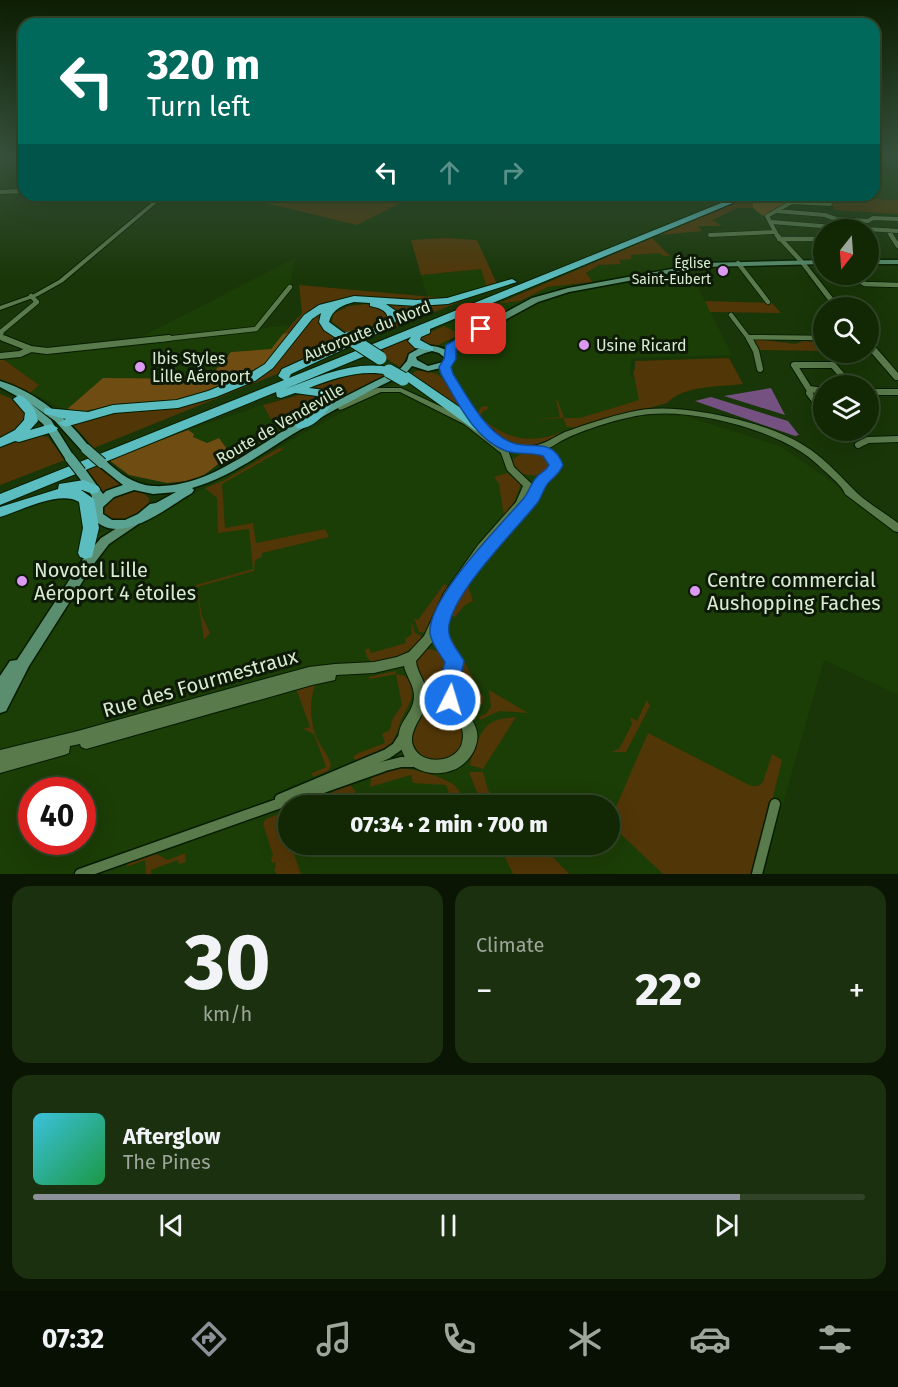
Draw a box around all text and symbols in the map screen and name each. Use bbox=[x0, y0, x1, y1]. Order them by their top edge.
text: 320 m bbox=[147, 40, 260, 90]
icon: left bbox=[48, 42, 126, 120]
text: Turn left bbox=[147, 91, 250, 123]
icon: left bbox=[370, 156, 403, 189]
icon: ahead bbox=[433, 156, 466, 189]
icon: right bbox=[496, 156, 529, 189]
north arrow bbox=[813, 219, 879, 285]
map controls bbox=[813, 219, 879, 441]
place label: Église Saint-Eubert bbox=[632, 254, 712, 288]
marker: Église Saint-Eubert bbox=[716, 264, 730, 278]
street label: Autoroute du Nord bbox=[301, 297, 433, 365]
button: search bbox=[813, 297, 879, 363]
pin bbox=[455, 303, 506, 354]
icon: arrive bbox=[464, 312, 497, 345]
place label: Usine Ricard bbox=[596, 336, 686, 355]
marker: Usine Ricard bbox=[577, 338, 591, 352]
place label: Ibis Styles Lille Aéroport bbox=[152, 349, 251, 386]
marker: Ibis Styles Lille Aéroport bbox=[133, 360, 147, 374]
button: layers bbox=[813, 375, 879, 441]
street label: Route de Vendeville bbox=[213, 380, 347, 468]
place label: Novotel Lille Aéroport 4 étoiles bbox=[34, 558, 196, 605]
place label: Centre commercial Aushopping Faches bbox=[707, 568, 881, 615]
marker: Novotel Lille Aéroport 4 étoiles bbox=[15, 574, 29, 588]
marker: Centre commercial Aushopping Faches bbox=[688, 584, 702, 598]
street label: Rue des Fourmestraux bbox=[100, 644, 300, 722]
position arrow bbox=[418, 668, 482, 732]
speed limit sign: 40 bbox=[18, 777, 96, 855]
text: 07:34 · 2 min · 700 m bbox=[350, 811, 548, 838]
text: 30 bbox=[184, 916, 271, 1010]
text: Climate bbox=[476, 933, 544, 957]
text: 22° bbox=[635, 963, 706, 1017]
text: − bbox=[476, 971, 493, 1011]
text: + bbox=[849, 971, 865, 1011]
text: km/h bbox=[203, 1002, 252, 1026]
text: Afterglow bbox=[123, 1123, 220, 1150]
text: The Pines bbox=[123, 1150, 210, 1174]
icon: previous bbox=[155, 1209, 188, 1242]
icon: pause bbox=[432, 1209, 465, 1242]
icon: next bbox=[710, 1209, 743, 1242]
icon: directions bbox=[188, 1318, 230, 1360]
icon: music bbox=[313, 1318, 355, 1360]
icon: phone bbox=[438, 1318, 480, 1360]
icon: climate bbox=[564, 1318, 606, 1360]
icon: car bbox=[689, 1318, 731, 1360]
icon: filters bbox=[814, 1318, 856, 1360]
text: 07:32 bbox=[42, 1323, 104, 1355]

